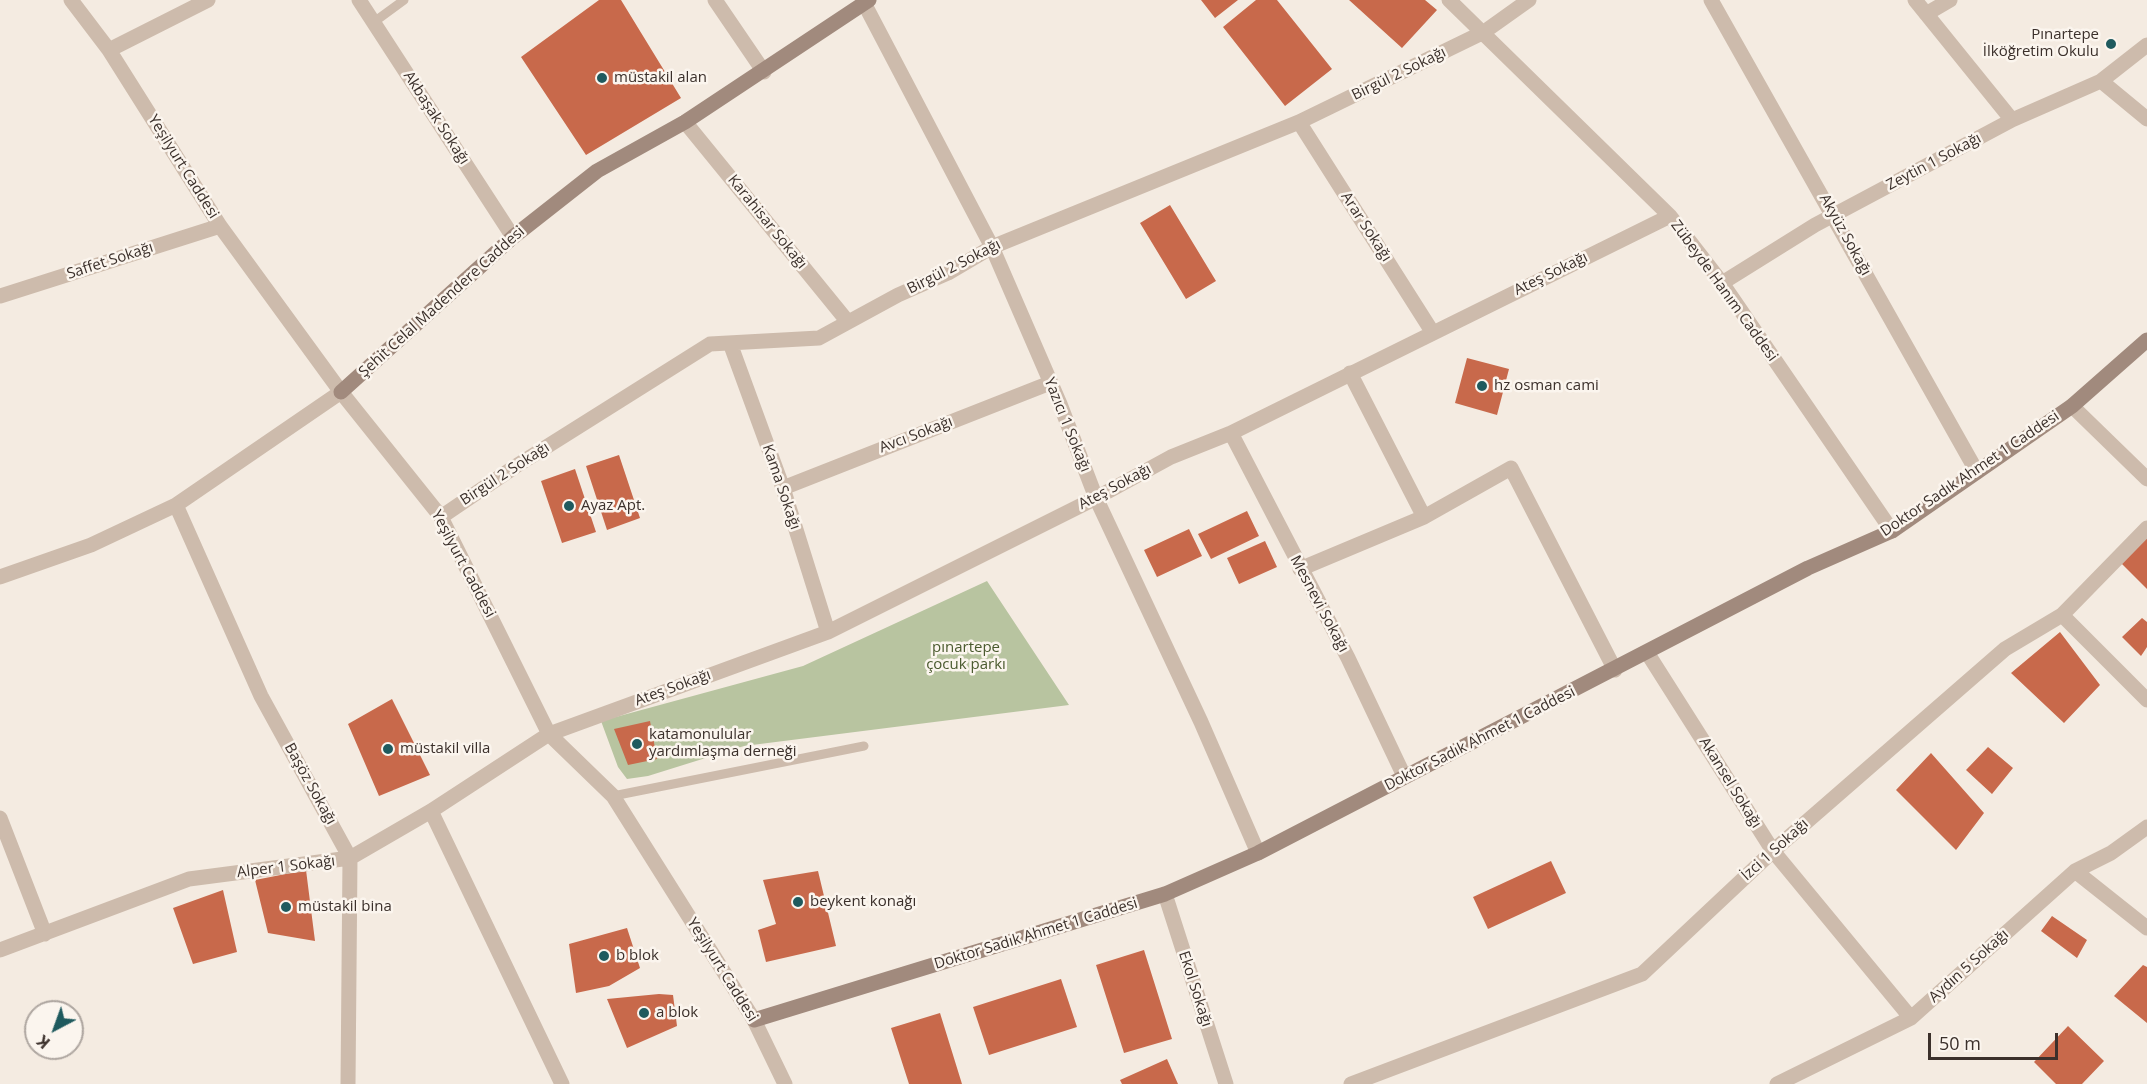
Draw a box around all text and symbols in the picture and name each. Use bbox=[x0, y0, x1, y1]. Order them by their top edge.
place label: Pınartepe İlköğretim Okulu bbox=[1983, 26, 2099, 61]
marker: Pınartepe İlköğretim Okulu bbox=[2104, 37, 2118, 51]
street label: Birgül 2 Sokağı bbox=[1349, 43, 1449, 105]
street label: Akbaşak Sokağı bbox=[399, 68, 473, 168]
place label: müstakil alan bbox=[614, 69, 707, 87]
marker: müstakil alan bbox=[595, 71, 609, 85]
street label: Yeşilyurt Caddesi bbox=[144, 112, 222, 222]
street label: Zeytin 1 Sokağı bbox=[1884, 129, 1984, 195]
street label: Karahisar Sokağı bbox=[724, 171, 810, 273]
street label: Arar Sokağı bbox=[1337, 189, 1395, 265]
street label: Akyüz Sokağı bbox=[1815, 191, 1875, 279]
street label: Zübeyde Hanım Caddesi bbox=[1667, 217, 1781, 365]
street label: Şehit Celal Madendere Caddesi bbox=[355, 223, 529, 381]
street label: Birgül 2 Sokağı bbox=[904, 236, 1004, 298]
street label: Saffet Sokağı bbox=[65, 239, 155, 283]
street label: Ateş Sokağı bbox=[1511, 248, 1591, 300]
street label: Yazıcı 1 Sokağı bbox=[1040, 375, 1094, 475]
place label: hz osman cami bbox=[1494, 377, 1599, 395]
marker: hz osman cami bbox=[1475, 379, 1489, 393]
street label: Doktor Sadık Ahmet 1 Caddesi bbox=[1877, 407, 2063, 541]
street label: Avcı Sokağı bbox=[877, 413, 955, 457]
street label: Birgül 2 Sokağı bbox=[457, 439, 553, 509]
street label: Kama Sokağı bbox=[758, 442, 804, 532]
street label: Ateş Sokağı bbox=[1076, 460, 1154, 514]
place label: Ayaz Apt. bbox=[581, 497, 645, 515]
marker: Ayaz Apt. bbox=[562, 499, 576, 513]
street label: Yeşilyurt Caddesi bbox=[427, 507, 499, 621]
street label: Mesnevi Sokağı bbox=[1286, 552, 1352, 656]
park label: pınartepe çocuk parkı bbox=[926, 639, 1006, 674]
street label: Ateş Sokağı bbox=[632, 666, 714, 710]
street label: Doktor Sadık Ahmet 1 Caddesi bbox=[1382, 683, 1578, 795]
place label: katamonulular yardımlaşma derneği bbox=[649, 726, 797, 761]
street label: Akansel Sokağı bbox=[1695, 734, 1765, 832]
marker: katamonulular yardımlaşma derneği bbox=[630, 737, 644, 751]
street label: Başöz Sokağı bbox=[280, 740, 340, 828]
place label: müstakil villa bbox=[400, 740, 490, 758]
marker: müstakil villa bbox=[381, 742, 395, 756]
street label: İzci 1 Sokağı bbox=[1738, 815, 1812, 885]
street label: Alper 1 Sokağı bbox=[236, 852, 336, 882]
place label: beykent konağı bbox=[810, 893, 916, 911]
street label: Doktor Sadık Ahmet 1 Caddesi bbox=[932, 894, 1140, 974]
marker: beykent konağı bbox=[791, 895, 805, 909]
place label: müstakil bina bbox=[298, 898, 392, 916]
marker: müstakil bina bbox=[279, 900, 293, 914]
street label: Yeşilyurt Caddesi bbox=[683, 915, 761, 1025]
street label: Aydın 5 Sokağı bbox=[1925, 926, 2013, 1006]
place label: b blok bbox=[616, 947, 659, 965]
marker: b blok bbox=[597, 949, 611, 963]
street label: Ekol Sokağı bbox=[1174, 949, 1216, 1029]
north arrow bbox=[24, 1000, 84, 1060]
place label: a blok bbox=[656, 1004, 698, 1022]
marker: a blok bbox=[637, 1006, 651, 1020]
scale bar bbox=[1931, 1021, 2062, 1059]
text: K bbox=[32, 1030, 55, 1054]
text: 50 m bbox=[1939, 1031, 1981, 1055]

